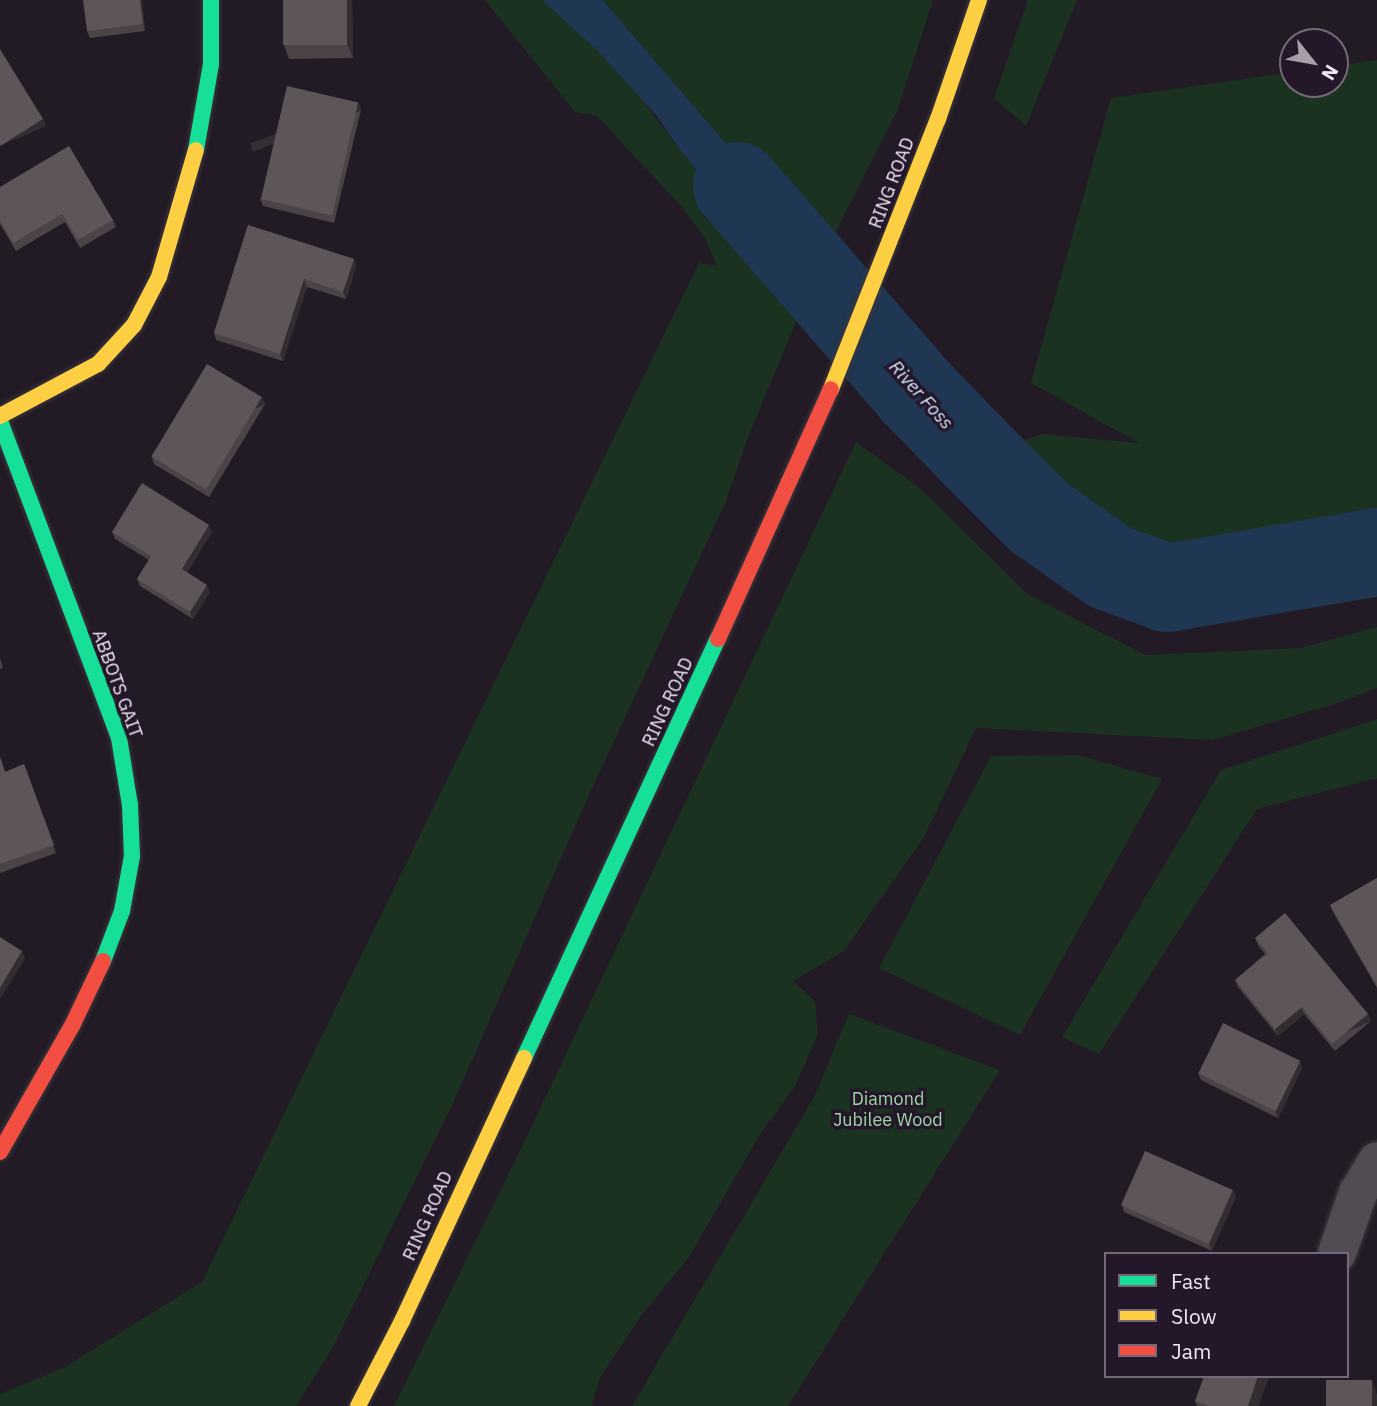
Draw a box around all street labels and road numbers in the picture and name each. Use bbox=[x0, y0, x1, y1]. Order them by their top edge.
street label: RING ROAD bbox=[865, 134, 919, 232]
street label: ABBOTS GAIT bbox=[87, 627, 147, 741]
street label: RING ROAD bbox=[638, 654, 698, 750]
street label: RING ROAD bbox=[399, 1168, 457, 1264]

